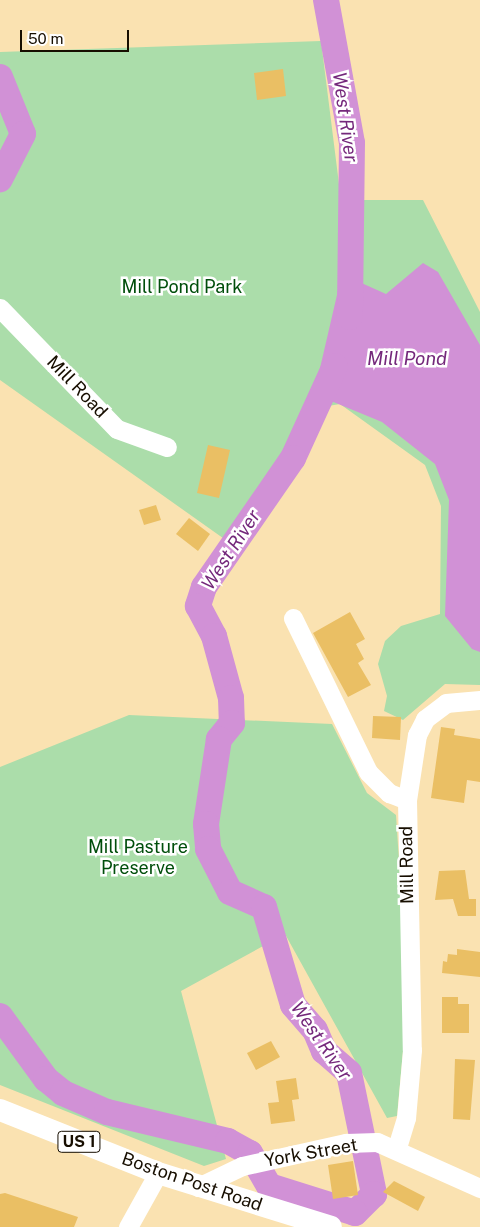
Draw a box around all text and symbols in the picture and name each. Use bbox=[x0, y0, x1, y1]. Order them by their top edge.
scale bar bbox=[22, 20, 131, 52]
text: 50 m bbox=[28, 30, 63, 47]
water label: West River bbox=[327, 70, 363, 164]
park label: Mill Pond Park bbox=[122, 276, 242, 298]
water label: Mill Pond bbox=[367, 348, 447, 370]
street label: Mill Road bbox=[42, 351, 112, 423]
water label: West River bbox=[197, 506, 265, 594]
street label: Mill Road bbox=[396, 826, 418, 904]
park label: Mill Pasture Preserve bbox=[88, 837, 188, 880]
water label: West River bbox=[286, 997, 356, 1085]
road number: US 1 bbox=[56, 1128, 102, 1156]
street label: York Street bbox=[263, 1134, 359, 1172]
street label: Boston Post Road bbox=[119, 1148, 265, 1216]

